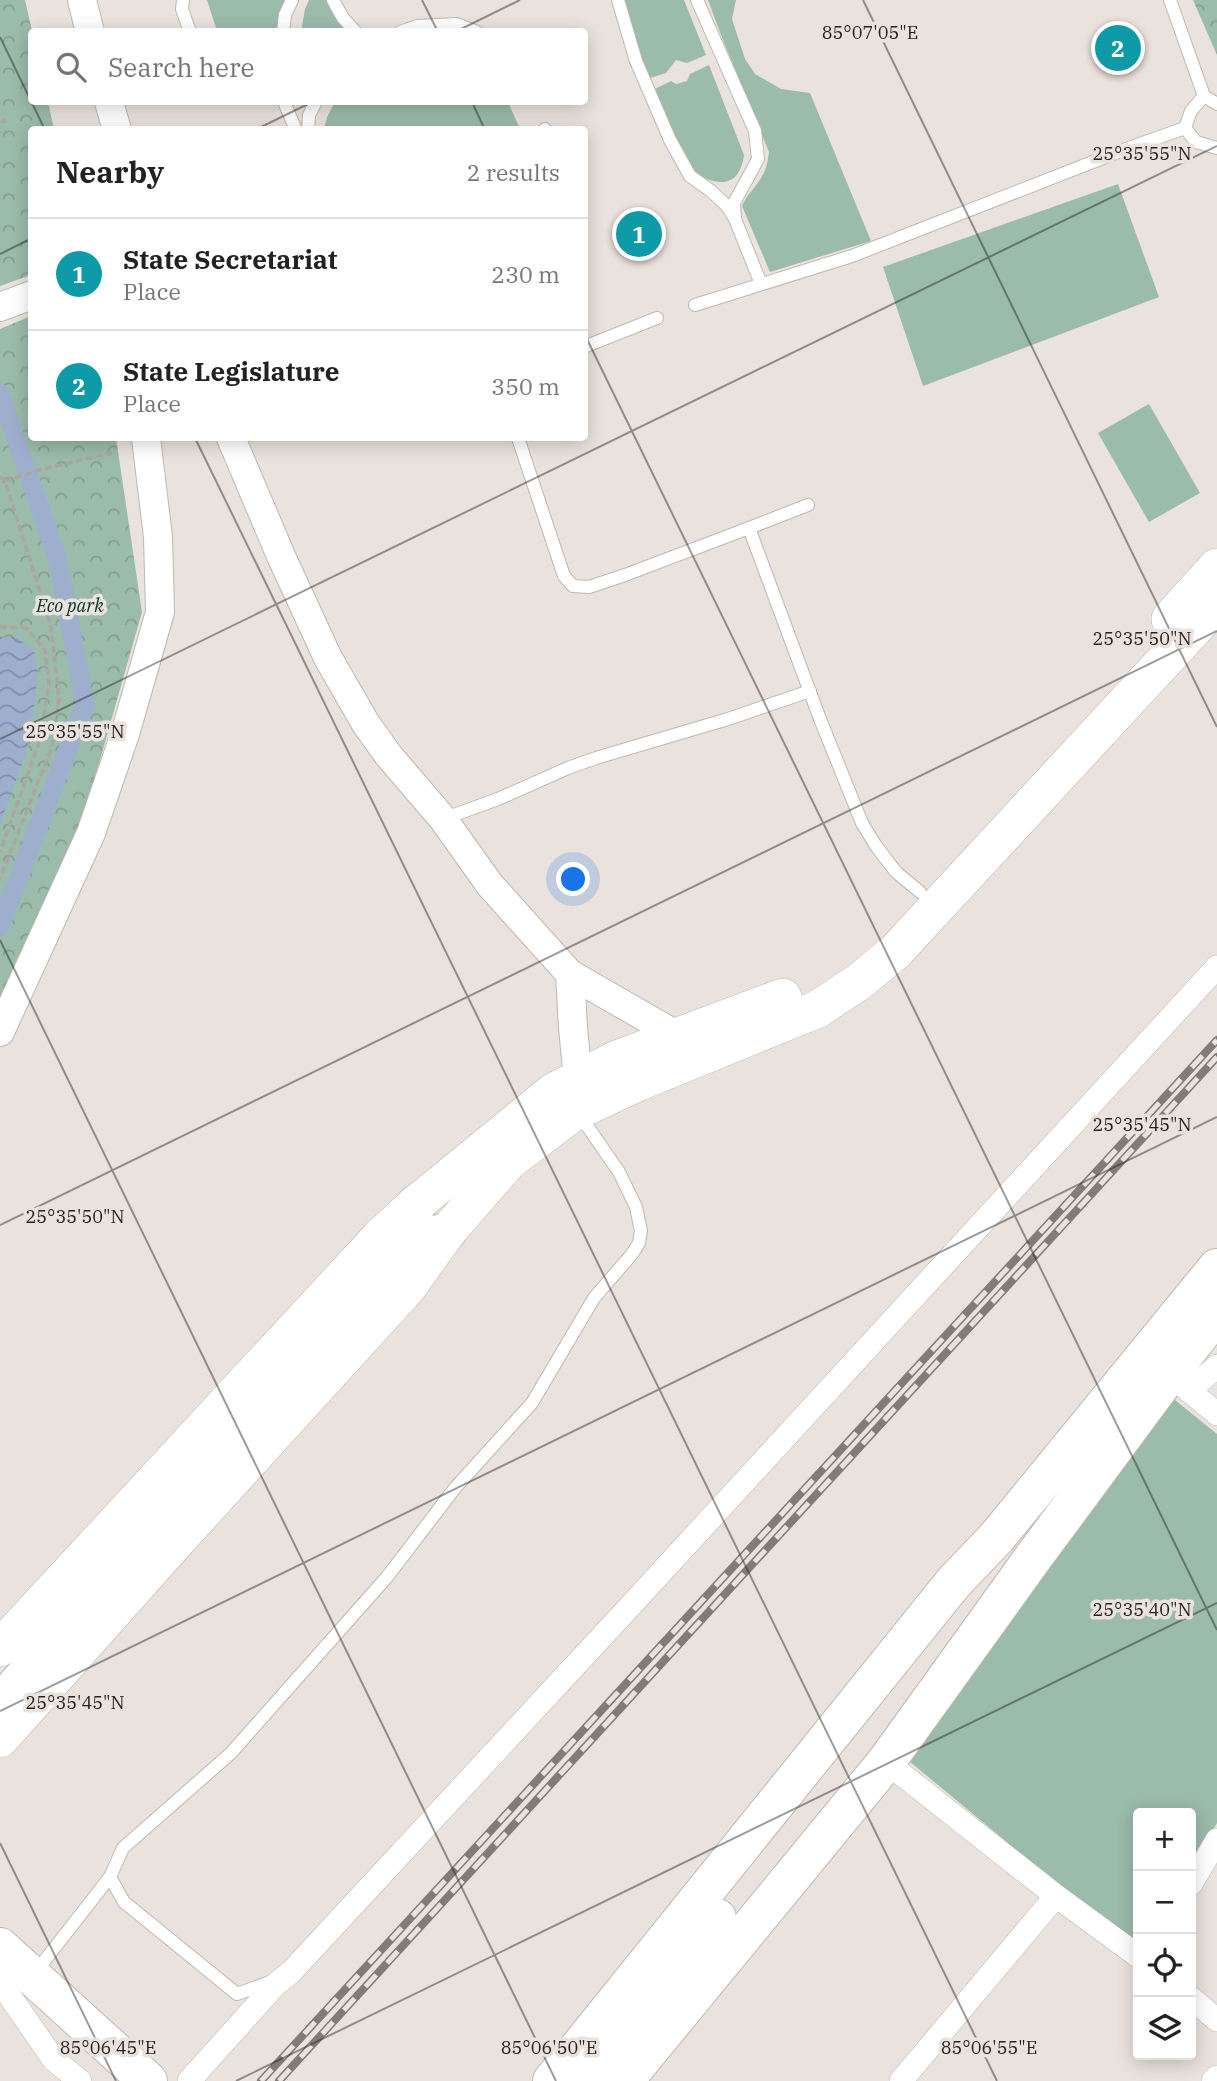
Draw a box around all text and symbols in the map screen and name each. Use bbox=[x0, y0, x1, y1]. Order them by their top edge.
text: 85°07'05"E bbox=[822, 21, 918, 44]
pin: 2 bbox=[1095, 22, 1141, 74]
search box bbox=[28, 28, 588, 105]
icon: search bbox=[52, 48, 90, 86]
text: Search here bbox=[108, 50, 254, 84]
text: 25°35'55"N bbox=[1093, 142, 1192, 165]
text: Nearby bbox=[56, 152, 164, 191]
text: 2 results bbox=[467, 157, 560, 187]
pin: 1 bbox=[616, 208, 662, 260]
text: State Secretariat bbox=[123, 242, 337, 276]
text: 1 bbox=[72, 259, 86, 289]
text: 230 m bbox=[491, 259, 560, 289]
text: Place bbox=[123, 276, 181, 306]
text: State Legislature bbox=[123, 354, 340, 388]
text: 2 bbox=[72, 371, 86, 401]
text: 350 m bbox=[491, 371, 560, 401]
text: Place bbox=[123, 388, 181, 418]
park label: Eco park bbox=[35, 594, 104, 617]
text: 25°35'50"N bbox=[1093, 627, 1192, 650]
text: 25°35'55"N bbox=[26, 720, 125, 743]
your location bbox=[556, 862, 590, 896]
text: 25°35'45"N bbox=[1093, 1113, 1192, 1136]
text: 25°35'50"N bbox=[26, 1205, 125, 1228]
text: 25°35'40"N bbox=[1093, 1598, 1192, 1621]
text: 25°35'45"N bbox=[26, 1691, 125, 1714]
map controls bbox=[1133, 1808, 1196, 2060]
button: + bbox=[1133, 1808, 1196, 1871]
button: − bbox=[1133, 1871, 1196, 1934]
button: locate bbox=[1133, 1934, 1196, 1997]
button: layers bbox=[1133, 1997, 1196, 2060]
text: 85°06'45"E bbox=[60, 2036, 156, 2059]
text: 85°06'50"E bbox=[501, 2036, 597, 2059]
text: 85°06'55"E bbox=[941, 2036, 1037, 2059]

